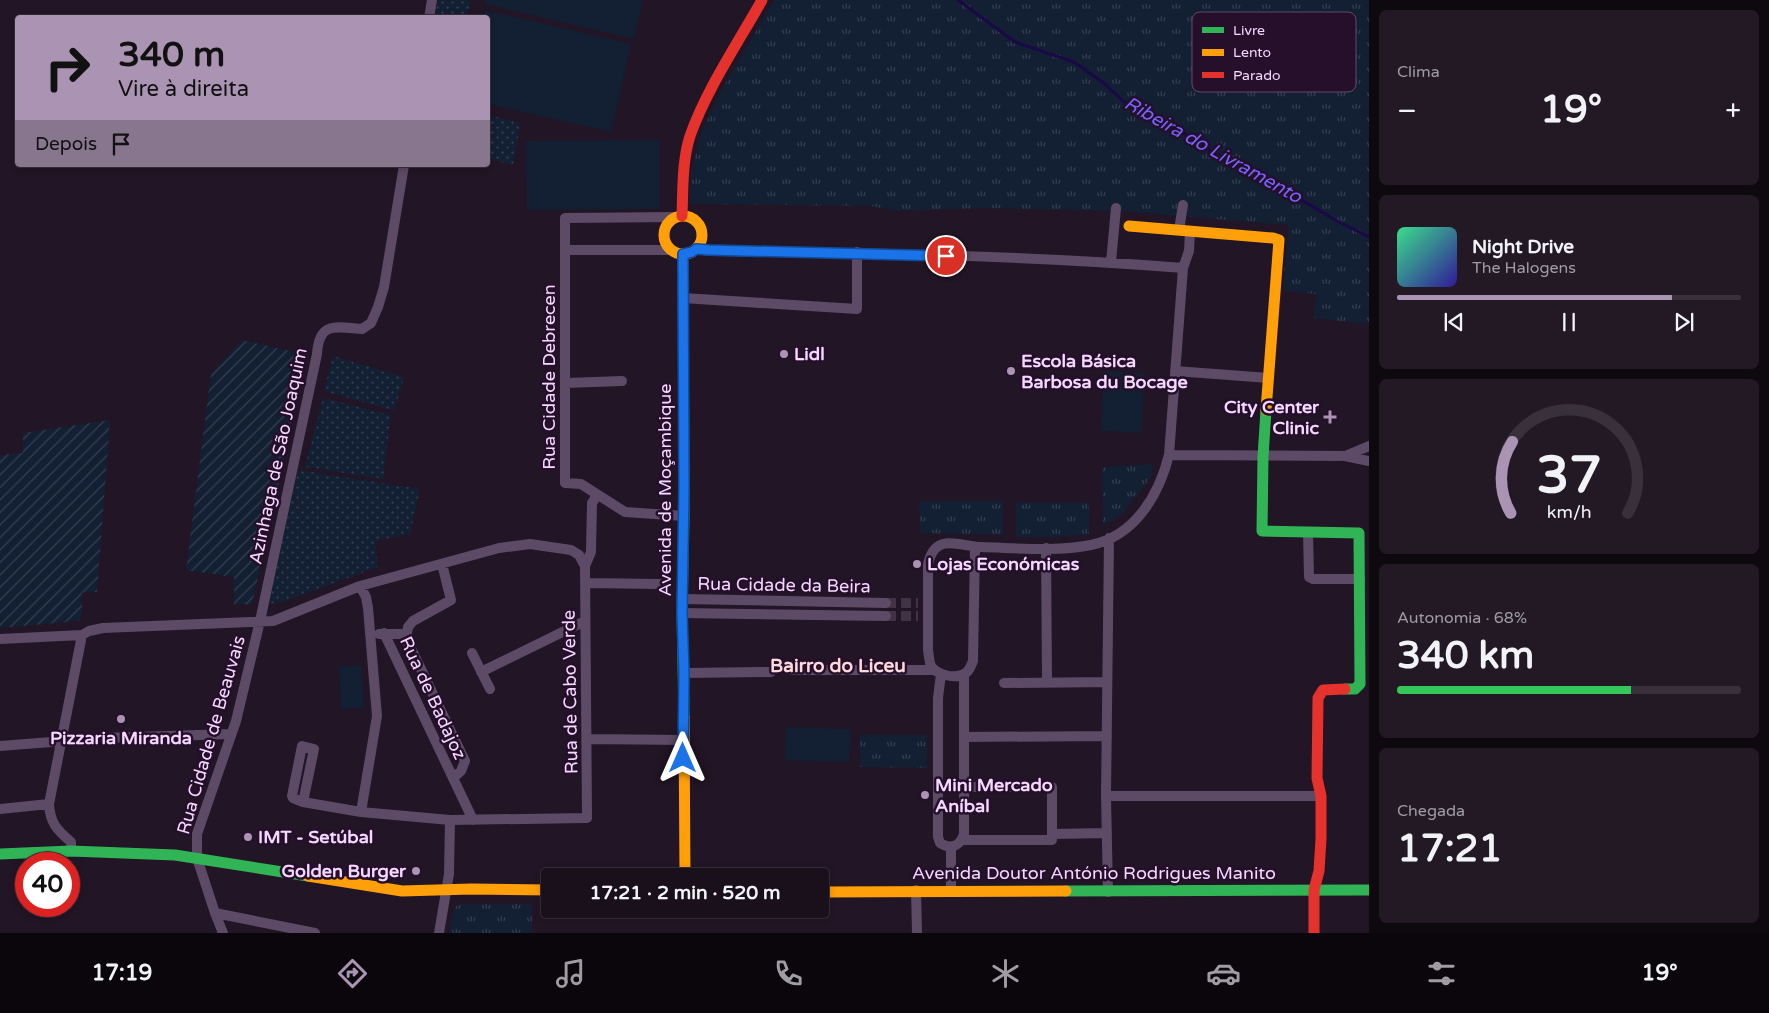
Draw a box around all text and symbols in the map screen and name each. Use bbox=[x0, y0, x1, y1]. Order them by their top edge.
legend bbox=[1192, 12, 1356, 92]
text: Livre bbox=[1233, 22, 1265, 39]
text: 340 m bbox=[118, 34, 225, 76]
icon: right bbox=[35, 35, 100, 100]
text: Lento bbox=[1233, 44, 1271, 61]
text: Clima bbox=[1397, 62, 1440, 82]
text: Parado bbox=[1233, 67, 1281, 84]
text: Vire à direita bbox=[118, 76, 249, 102]
text: 19° bbox=[1540, 87, 1602, 133]
water label: Ribeira do Livramento bbox=[1121, 92, 1307, 209]
text: − bbox=[1397, 94, 1417, 128]
text: + bbox=[1725, 94, 1741, 128]
icon: arrive bbox=[107, 130, 135, 158]
text: Depois bbox=[35, 133, 97, 155]
pin bbox=[925, 235, 967, 277]
text: Night Drive bbox=[1472, 236, 1574, 258]
icon: arrive bbox=[932, 242, 960, 270]
text: The Halogens bbox=[1472, 258, 1576, 278]
street label: Rua Cidade Debrecen bbox=[538, 284, 560, 470]
icon: previous bbox=[1440, 308, 1468, 336]
icon: pause bbox=[1555, 308, 1583, 336]
icon: next bbox=[1670, 308, 1698, 336]
place label: Lidl bbox=[794, 343, 825, 365]
street label: Azinhaga de São Joaquim bbox=[244, 346, 312, 566]
marker: Lidl bbox=[778, 348, 790, 360]
place label: Escola Básica Barbosa du Bocage bbox=[1021, 350, 1188, 393]
marker: Escola Básica Barbosa du Bocage bbox=[1005, 365, 1017, 377]
street label: Avenida de Moçambique bbox=[654, 384, 676, 596]
place label: City Center Clinic bbox=[1224, 396, 1320, 439]
marker: City Center Clinic bbox=[1323, 410, 1337, 424]
text: 37 bbox=[1536, 444, 1602, 507]
text: km/h bbox=[1547, 502, 1591, 523]
place label: Lojas Económicas bbox=[927, 553, 1080, 575]
marker: Lojas Económicas bbox=[911, 558, 923, 570]
street label: Rua Cidade da Beira bbox=[697, 572, 871, 598]
text: Autonomia · 68% bbox=[1397, 608, 1527, 628]
street label: Rua de Cabo Verde bbox=[558, 610, 582, 774]
street label: Rua Cidade de Beauvais bbox=[172, 633, 250, 837]
street label: Rua de Badajoz bbox=[395, 633, 471, 763]
text: 340 km bbox=[1397, 633, 1534, 679]
district label: Bairro do Liceu bbox=[770, 655, 906, 677]
marker: Pizzaria Miranda bbox=[115, 713, 127, 725]
place label: Pizzaria Miranda bbox=[50, 727, 192, 749]
position arrow bbox=[656, 731, 708, 783]
place label: Mini Mercado Aníbal bbox=[935, 774, 1053, 817]
marker: Mini Mercado Aníbal bbox=[919, 789, 931, 801]
text: Chegada bbox=[1397, 801, 1465, 821]
place label: IMT - Setúbal bbox=[258, 826, 373, 848]
text: 17:21 bbox=[1397, 826, 1502, 872]
marker: IMT - Setúbal bbox=[242, 831, 254, 843]
speed limit sign: 40 bbox=[15, 852, 80, 917]
place label: Golden Burger bbox=[281, 860, 407, 882]
street label: Avenida Doutor António Rodrigues Manito bbox=[912, 862, 1276, 884]
marker: Golden Burger bbox=[410, 865, 422, 877]
text: 17:21 · 2 min · 520 m bbox=[589, 882, 781, 904]
icon: directions bbox=[335, 956, 370, 991]
icon: music bbox=[553, 956, 588, 991]
icon: phone bbox=[771, 956, 806, 991]
icon: climate bbox=[988, 956, 1023, 991]
icon: car bbox=[1206, 956, 1241, 991]
icon: filters bbox=[1424, 956, 1459, 991]
text: 17:19 bbox=[91, 960, 152, 986]
text: 19° bbox=[1642, 960, 1678, 986]

